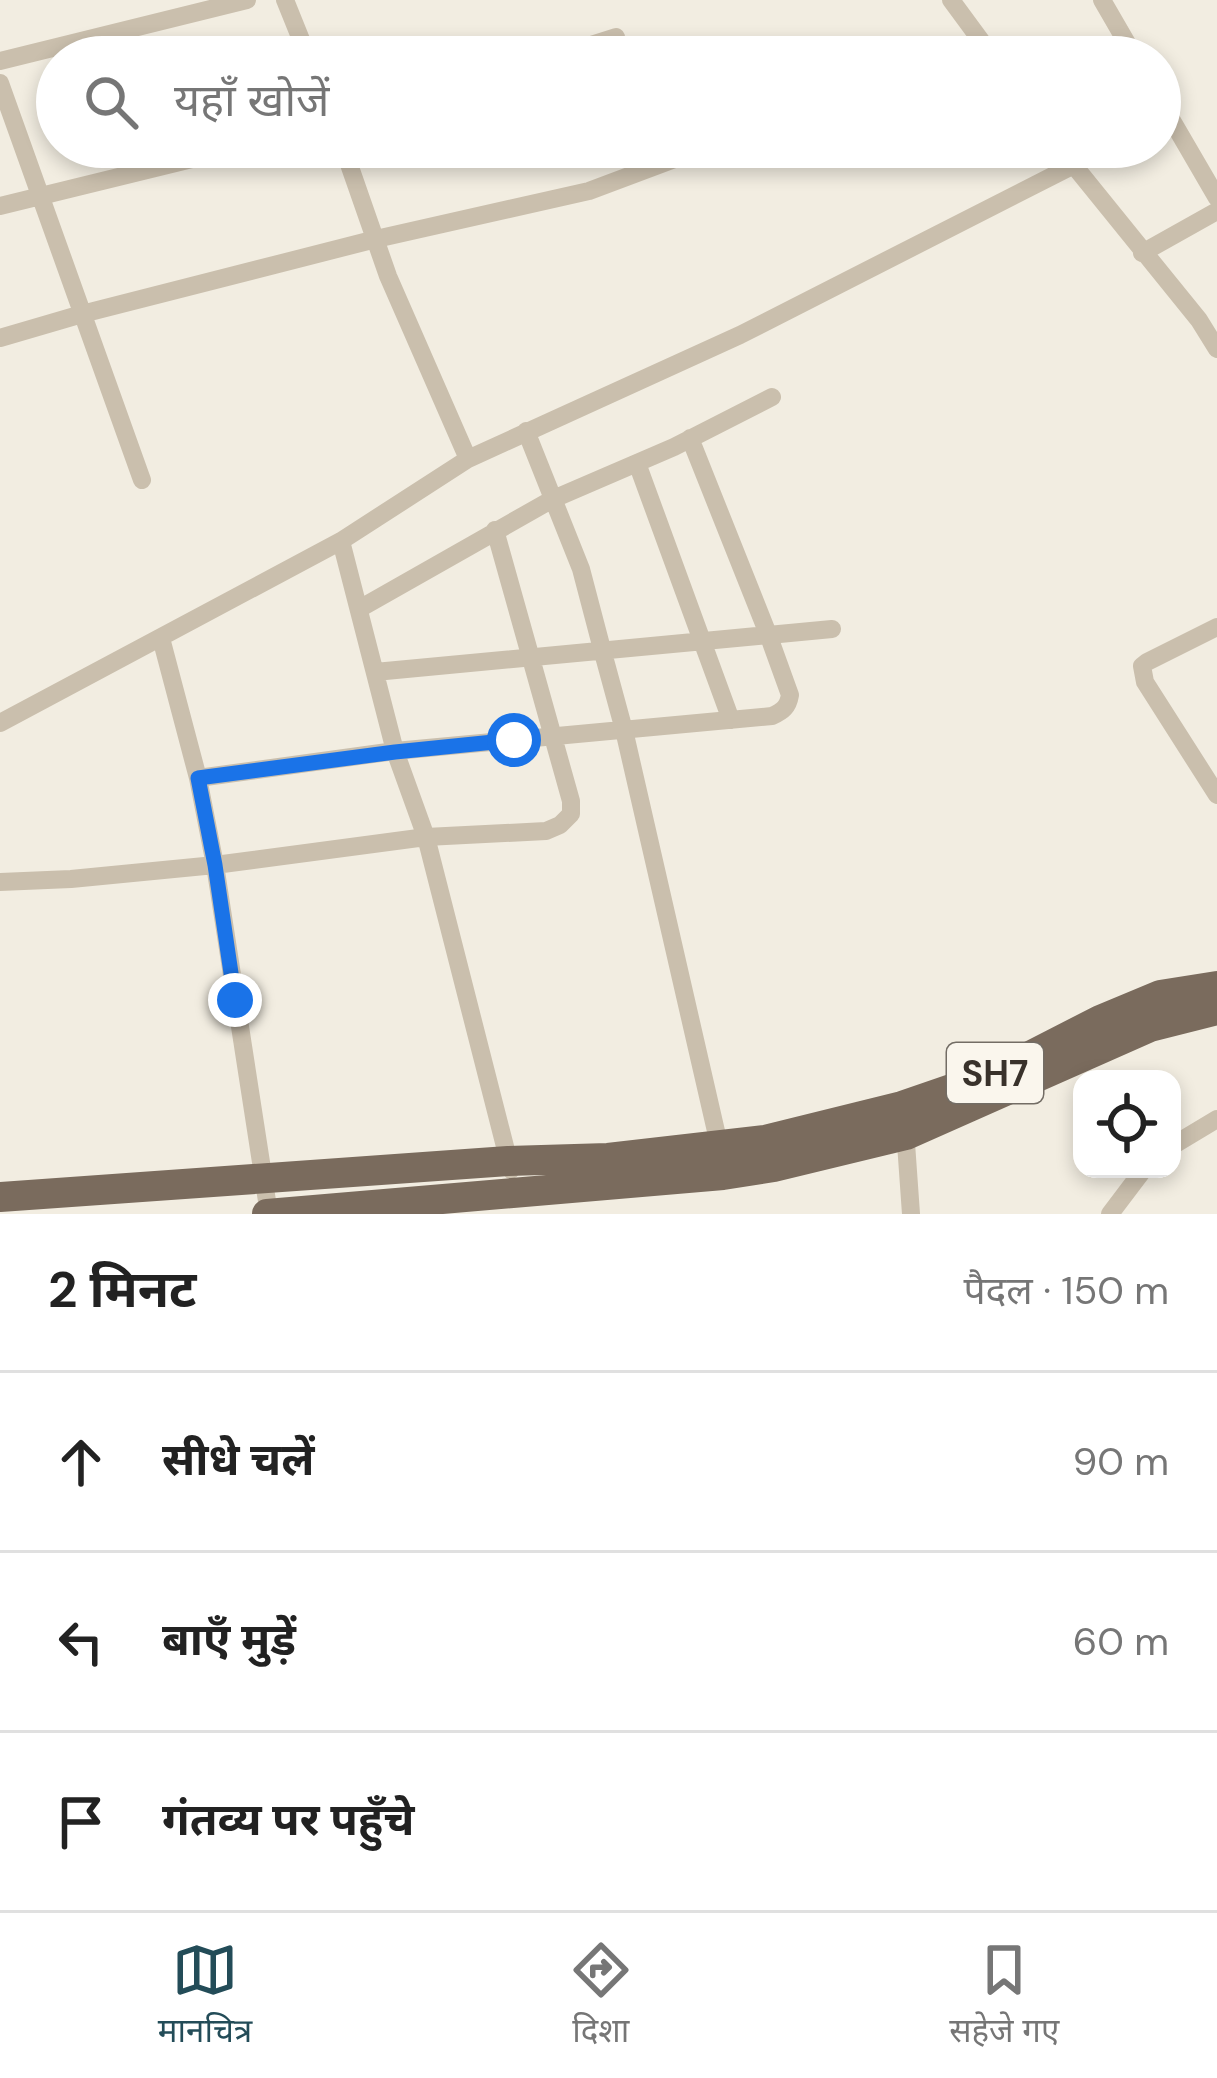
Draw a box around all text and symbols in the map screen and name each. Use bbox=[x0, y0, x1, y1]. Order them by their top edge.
search box bbox=[36, 36, 1181, 168]
icon: search bbox=[78, 69, 144, 135]
text: यहाँ खोजें bbox=[174, 71, 329, 130]
route start bbox=[487, 713, 541, 767]
route end bbox=[208, 973, 262, 1027]
road number: SH7 bbox=[947, 1043, 1043, 1103]
map controls bbox=[1073, 1070, 1181, 1178]
button: locate bbox=[1073, 1070, 1181, 1178]
text: 2 मिनट bbox=[48, 1256, 196, 1323]
text: पैदल · 150 m bbox=[963, 1265, 1169, 1316]
icon: ahead bbox=[48, 1429, 114, 1495]
text: सीधे चलें bbox=[162, 1430, 314, 1489]
text: 90 m bbox=[1073, 1436, 1169, 1487]
icon: left bbox=[48, 1609, 114, 1675]
text: बाएँ मुड़ें bbox=[162, 1610, 296, 1669]
text: 60 m bbox=[1073, 1616, 1169, 1667]
icon: arrive bbox=[48, 1789, 114, 1855]
text: गंतव्य पर पहुँचे bbox=[162, 1790, 415, 1849]
tab: मानचित्र bbox=[158, 1937, 252, 2055]
tab: दिशा bbox=[568, 1937, 634, 2055]
tab: सहेजे गए bbox=[949, 1937, 1059, 2055]

